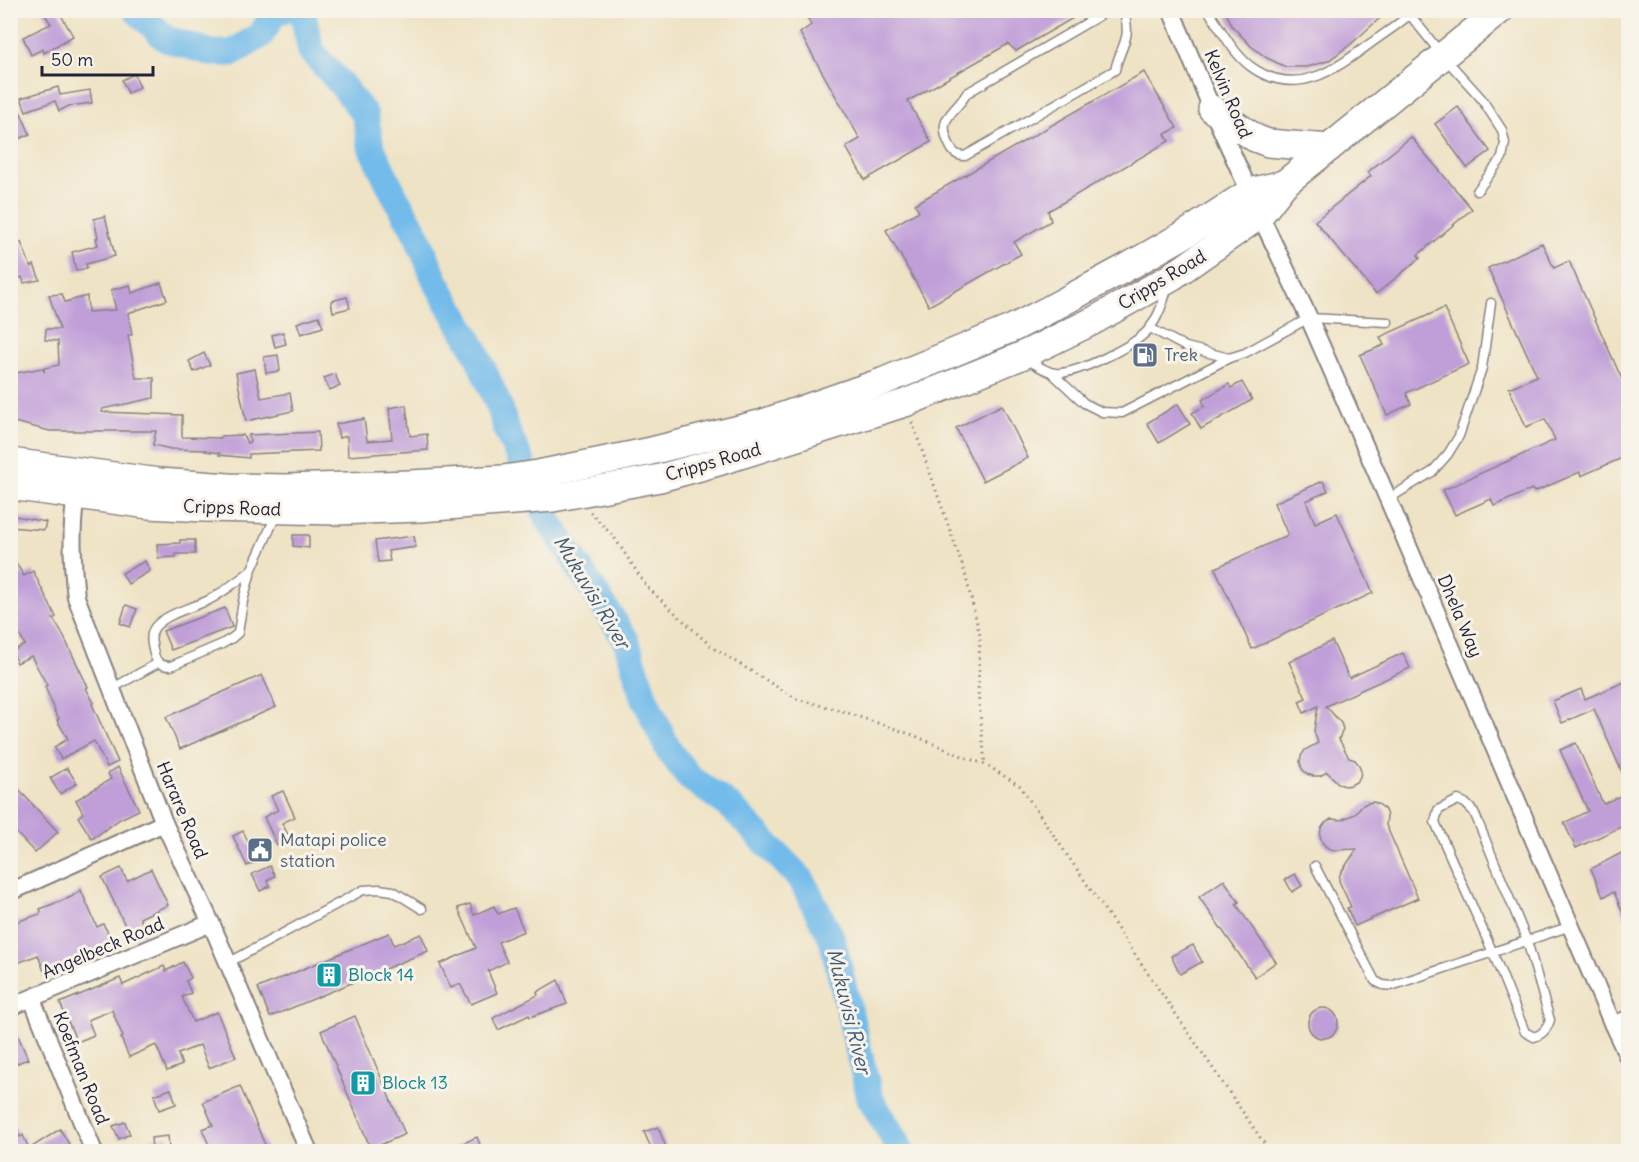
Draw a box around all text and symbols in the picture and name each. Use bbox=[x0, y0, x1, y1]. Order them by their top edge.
scale bar bbox=[42, 39, 153, 77]
street label: Kelvin Road bbox=[1199, 46, 1258, 142]
text: 50 m bbox=[51, 48, 93, 71]
street label: Cripps Road bbox=[1114, 244, 1210, 315]
fuel station icon: Trek bbox=[1130, 340, 1160, 370]
place label: Trek bbox=[1164, 343, 1198, 366]
street label: Cripps Road bbox=[662, 437, 764, 486]
street label: Cripps Road bbox=[182, 494, 282, 521]
water label: Mukuvisi River bbox=[549, 530, 638, 655]
street label: Dhela Way bbox=[1433, 571, 1488, 661]
street label: Harare Road bbox=[152, 758, 213, 862]
place label: Matapi police station bbox=[280, 828, 387, 872]
public building icon: Matapi police station bbox=[245, 835, 275, 865]
street label: Angelbeck Road bbox=[38, 911, 168, 984]
water label: Mukuvisi River bbox=[822, 946, 878, 1079]
building icon: Block 14 bbox=[314, 960, 344, 990]
place label: Block 14 bbox=[348, 963, 414, 986]
street label: Koefman Road bbox=[48, 1008, 115, 1128]
building icon: Block 13 bbox=[348, 1068, 378, 1098]
place label: Block 13 bbox=[382, 1071, 448, 1094]

